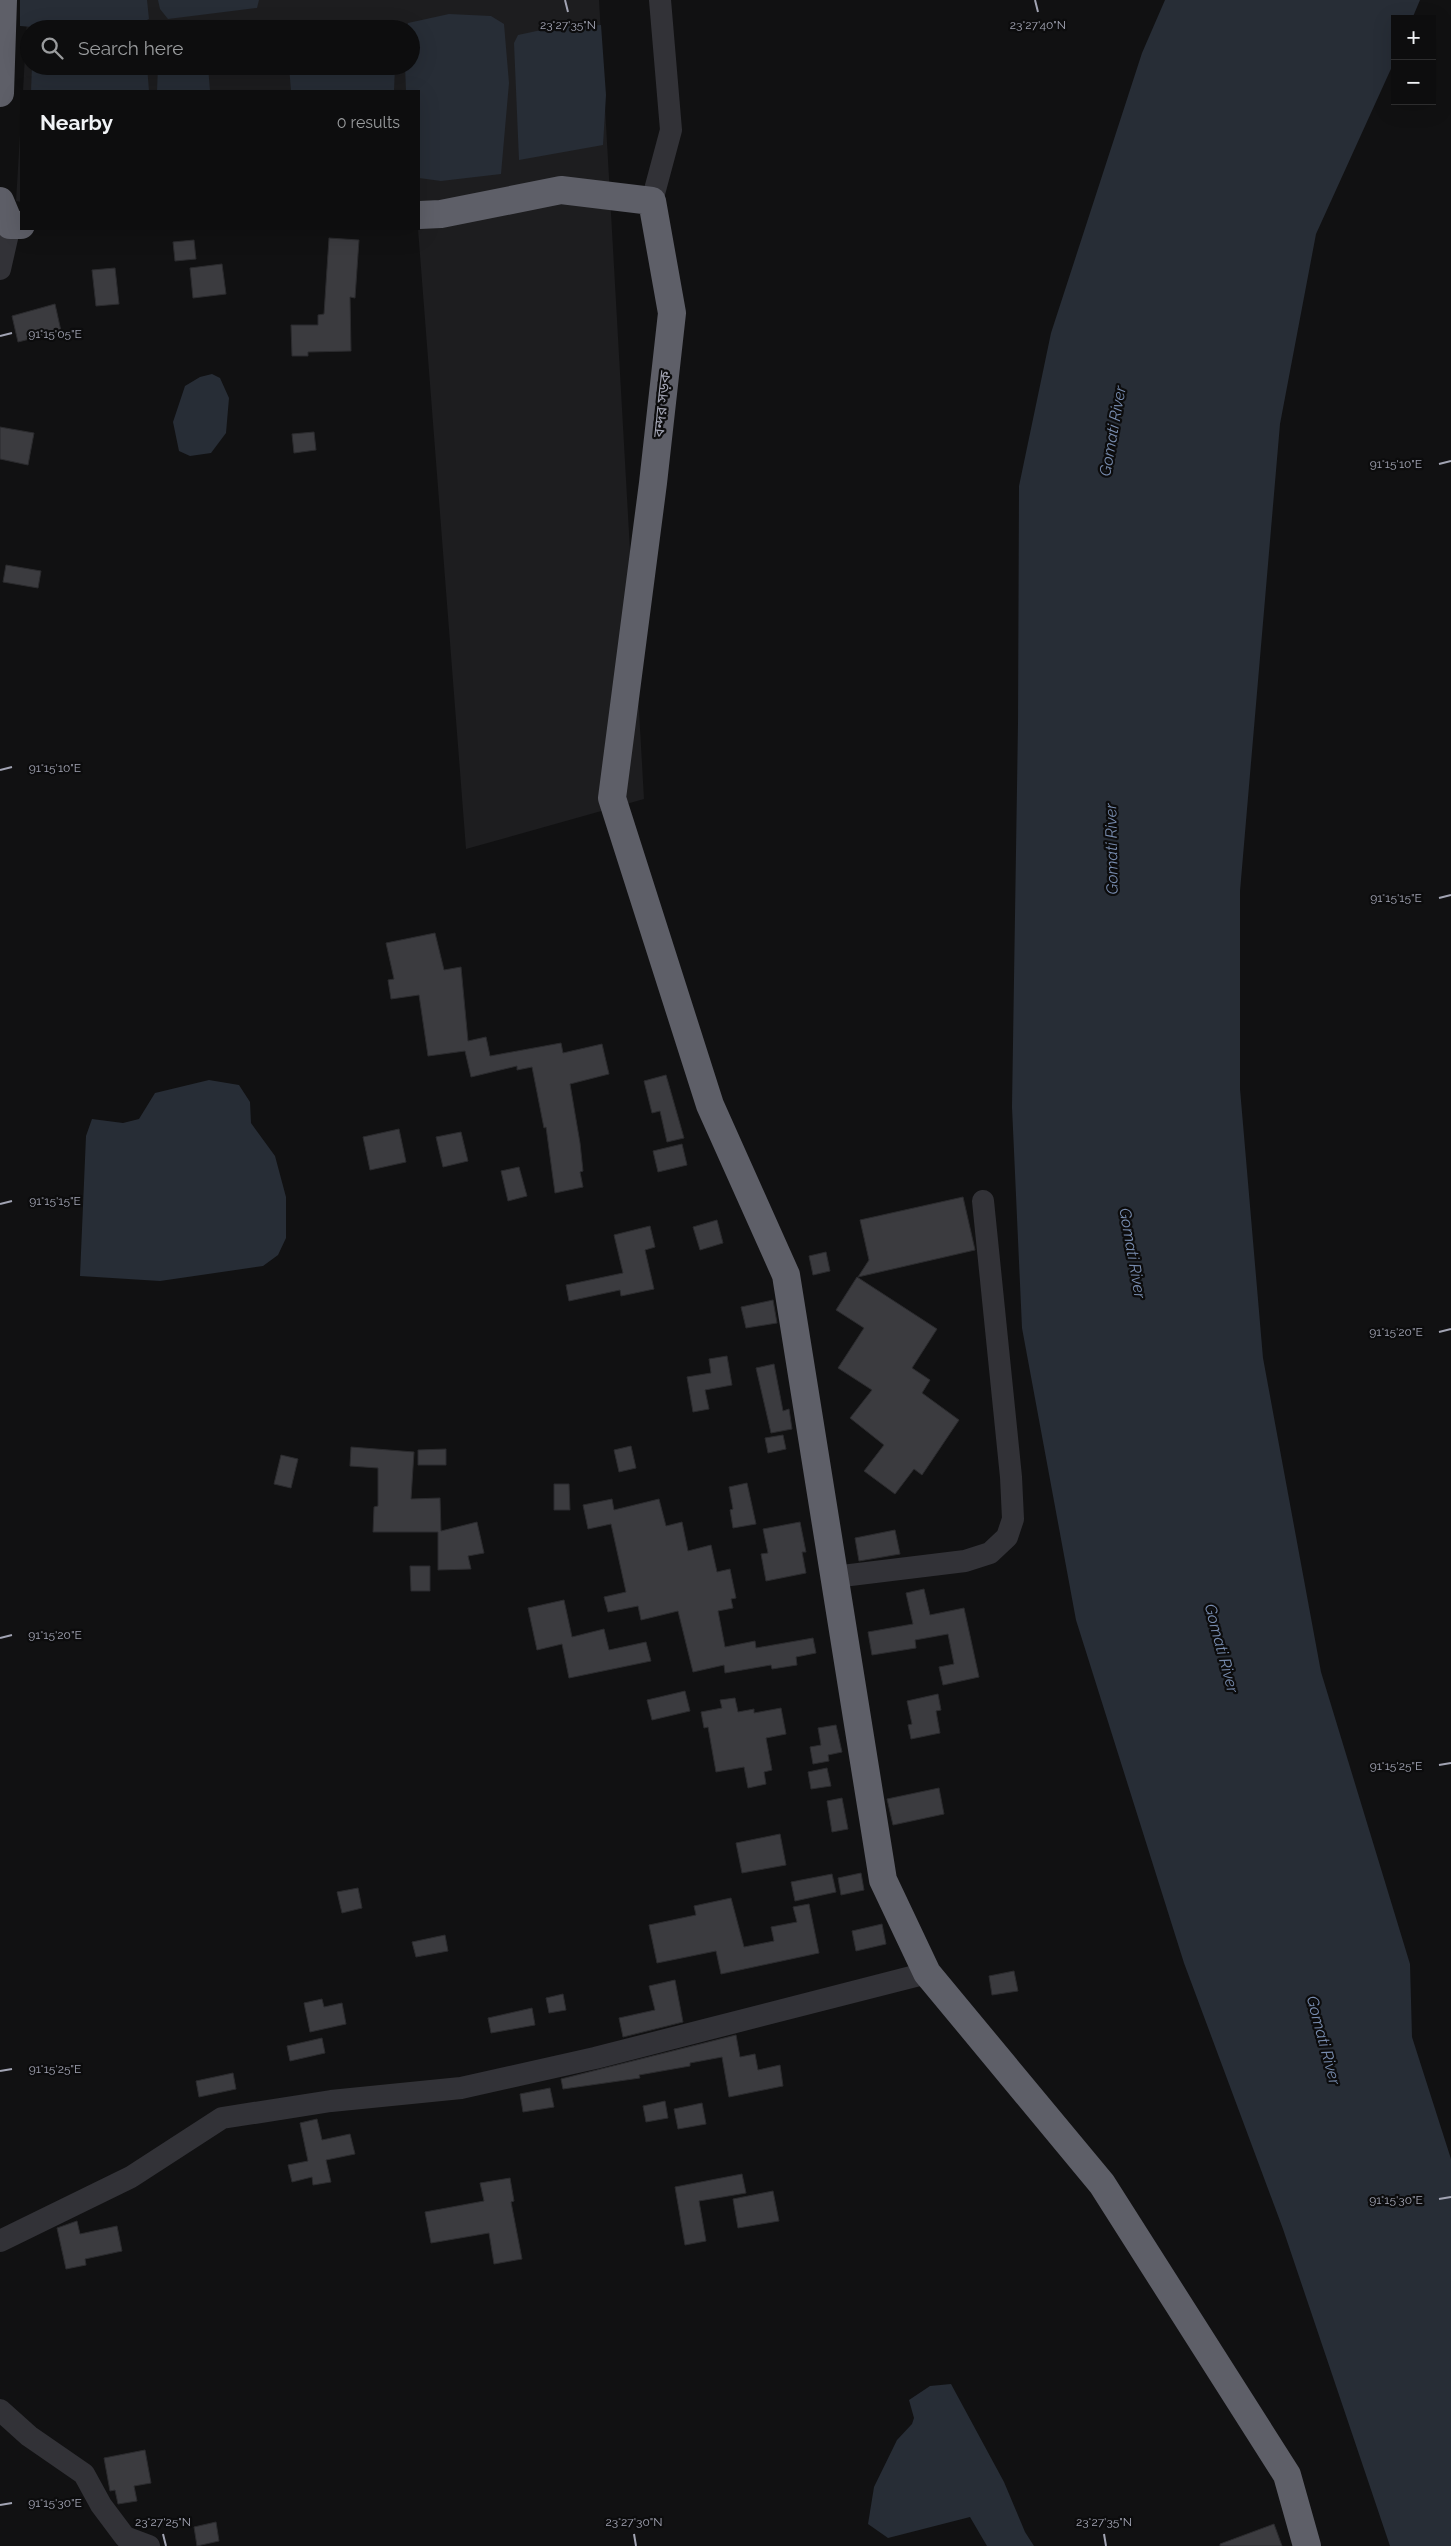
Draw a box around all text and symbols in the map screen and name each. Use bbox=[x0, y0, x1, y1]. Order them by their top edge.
map controls bbox=[1391, 15, 1436, 105]
button: + bbox=[1391, 15, 1436, 60]
text: 23°27'35"N bbox=[540, 18, 596, 32]
text: 23°27'40"N bbox=[1010, 18, 1066, 32]
search box bbox=[20, 20, 420, 75]
icon: search bbox=[38, 34, 66, 62]
text: Search here bbox=[78, 37, 184, 59]
button: − bbox=[1391, 60, 1436, 105]
text: Nearby bbox=[40, 110, 113, 135]
text: 0 results bbox=[337, 113, 400, 132]
text: 91°15'05"E bbox=[28, 327, 82, 341]
street label: বন্দর সড়ক bbox=[649, 369, 675, 439]
water label: Gomati River bbox=[1095, 384, 1130, 478]
text: 91°15'10"E bbox=[1370, 457, 1422, 471]
text: 91°15'10"E bbox=[29, 761, 81, 775]
water label: Gomati River bbox=[1101, 803, 1122, 895]
text: 91°15'15"E bbox=[1370, 891, 1422, 905]
text: 91°15'15"E bbox=[29, 1194, 81, 1208]
water label: Gomati River bbox=[1115, 1206, 1150, 1300]
text: 91°15'20"E bbox=[1369, 1325, 1423, 1339]
water label: Gomati River bbox=[1201, 1602, 1243, 1695]
text: 91°15'20"E bbox=[28, 1628, 82, 1642]
text: 91°15'25"E bbox=[1370, 1759, 1422, 1773]
water label: Gomati River bbox=[1303, 1994, 1345, 2087]
text: 91°15'25"E bbox=[29, 2062, 81, 2076]
text: 91°15'30"E bbox=[1369, 2193, 1423, 2207]
text: 91°15'30"E bbox=[28, 2496, 82, 2510]
text: 23°27'25"N bbox=[135, 2515, 191, 2529]
text: 23°27'30"N bbox=[606, 2515, 662, 2529]
text: 23°27'35"N bbox=[1076, 2515, 1132, 2529]

